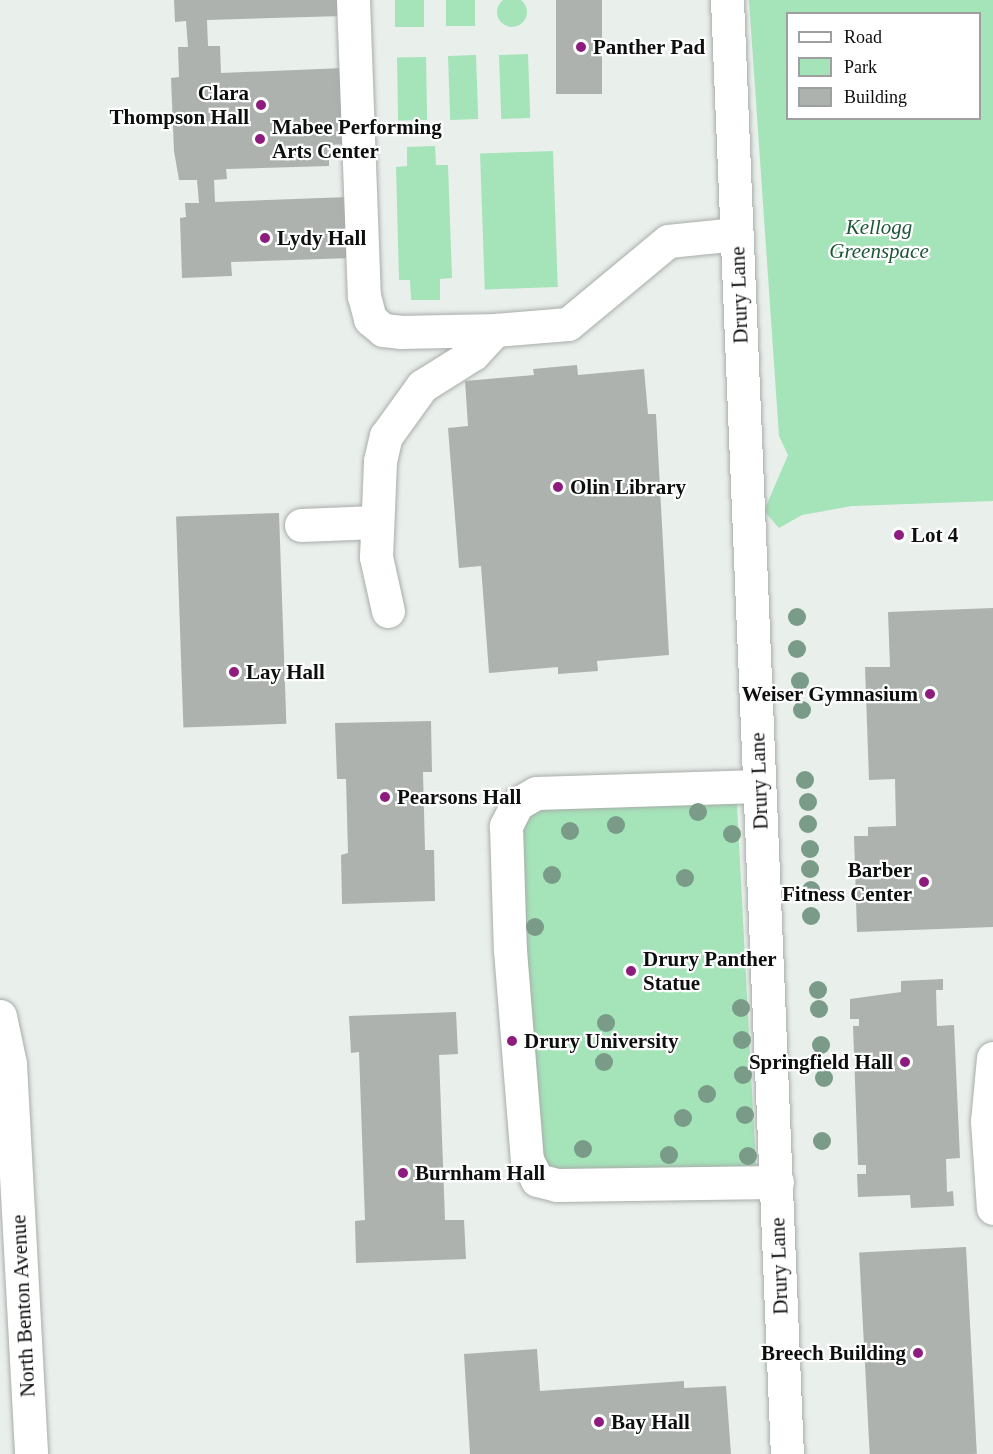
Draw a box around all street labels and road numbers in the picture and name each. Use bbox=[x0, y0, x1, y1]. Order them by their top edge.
street label: Drury Lane bbox=[725, 246, 753, 344]
street label: Drury Lane bbox=[745, 732, 773, 830]
street label: North Benton Avenue bbox=[6, 1214, 40, 1398]
street label: Drury Lane bbox=[765, 1217, 793, 1315]

